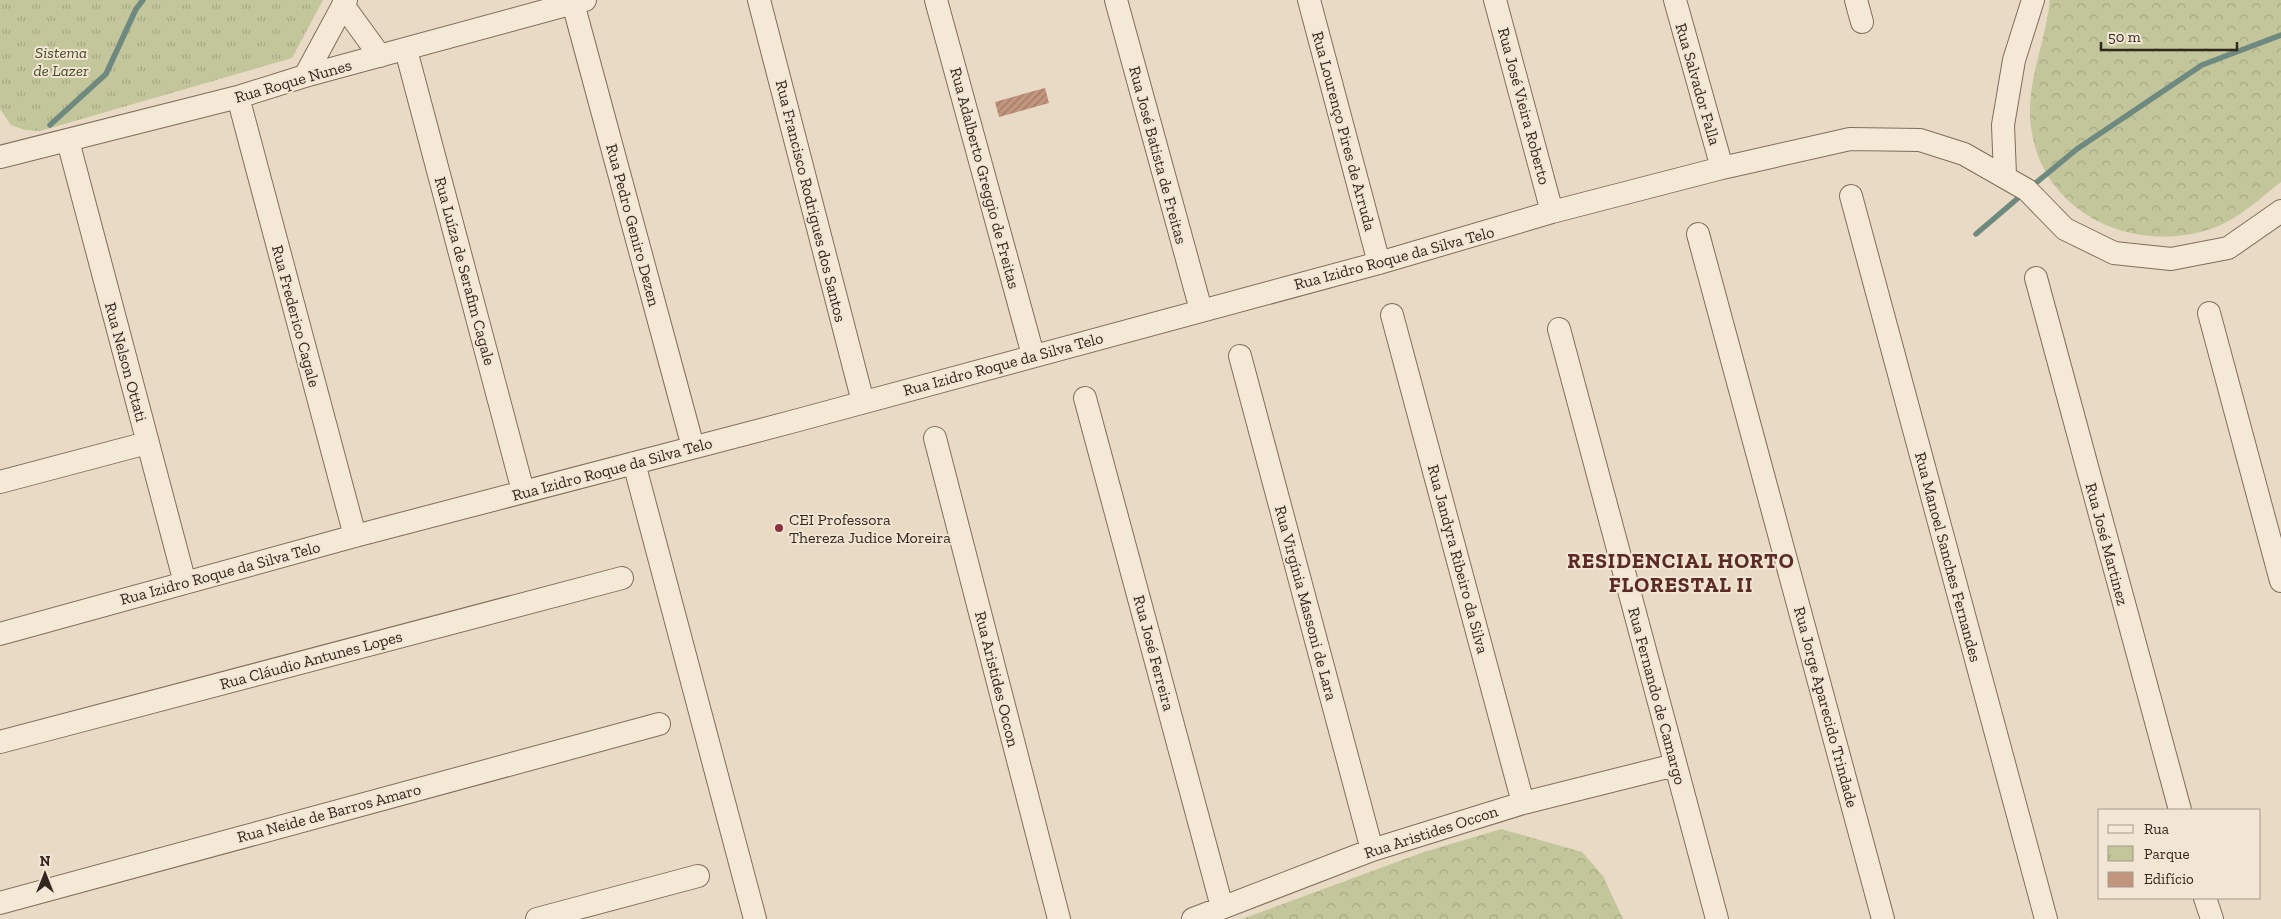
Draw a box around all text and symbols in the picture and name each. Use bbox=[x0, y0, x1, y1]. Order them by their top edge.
scale bar bbox=[2101, 20, 2237, 52]
street label: Rua Salvador Falla bbox=[1671, 21, 1725, 148]
street label: Rua José Vieira Roberto bbox=[1494, 25, 1554, 187]
text: 50 m bbox=[2108, 28, 2141, 46]
street label: Rua Lourenço Pires de Arruda bbox=[1308, 29, 1380, 233]
park label: Sistema de Lazer bbox=[34, 43, 89, 80]
street label: Rua Roque Nunes bbox=[232, 55, 354, 107]
street label: Rua José Batista de Freitas bbox=[1125, 64, 1191, 246]
street label: Rua Adalberto Greggio de Freitas bbox=[946, 65, 1024, 291]
street label: Rua Francisco Rodrigues dos Santos bbox=[772, 78, 850, 324]
street label: Rua Pedro Geniro Dezen bbox=[602, 142, 664, 309]
street label: Rua Luíza de Serafim Cagale bbox=[431, 175, 499, 367]
street label: Rua Izidro Roque da Silva Telo bbox=[1292, 222, 1496, 294]
street label: Rua Frederico Cagale bbox=[268, 243, 324, 389]
street label: Rua Nelson Ottati bbox=[101, 300, 151, 424]
street label: Rua Izidro Roque da Silva Telo bbox=[901, 328, 1105, 400]
street label: Rua Izidro Roque da Silva Telo bbox=[510, 433, 714, 505]
street label: Rua Manoel Sanches Fernandes bbox=[1911, 450, 1985, 664]
street label: Rua Jandyra Ribeiro da Silva bbox=[1424, 462, 1492, 656]
street label: Rua José Martinez bbox=[2082, 481, 2132, 607]
street label: Rua Virgínia Massoni de Lara bbox=[1271, 503, 1341, 703]
place label: CEI Professora Thereza Judice Moreira bbox=[789, 510, 951, 547]
marker: CEI Professora Thereza Judice Moreira bbox=[773, 522, 785, 534]
street label: Rua Izidro Roque da Silva Telo bbox=[118, 537, 322, 609]
district label: RESIDENCIAL HORTO FLORESTAL II bbox=[1567, 548, 1795, 597]
street label: Rua José Ferreira bbox=[1129, 593, 1179, 713]
street label: Rua Jorge Aparecido Trindade bbox=[1790, 604, 1862, 810]
street label: Rua Fernando de Camargo bbox=[1624, 605, 1690, 787]
street label: Rua Aristides Occon bbox=[971, 609, 1023, 750]
street label: Rua Cláudio Antunes Lopes bbox=[218, 626, 404, 694]
street label: Rua Neide de Barros Amaro bbox=[235, 779, 423, 847]
street label: Rua Aristides Occon bbox=[1362, 801, 1501, 863]
legend bbox=[2098, 809, 2261, 899]
text: Rua bbox=[2144, 820, 2169, 838]
text: Parque bbox=[2144, 845, 2190, 863]
north arrow bbox=[20, 849, 70, 899]
text: N bbox=[40, 853, 51, 870]
text: Edifício bbox=[2144, 870, 2194, 888]

